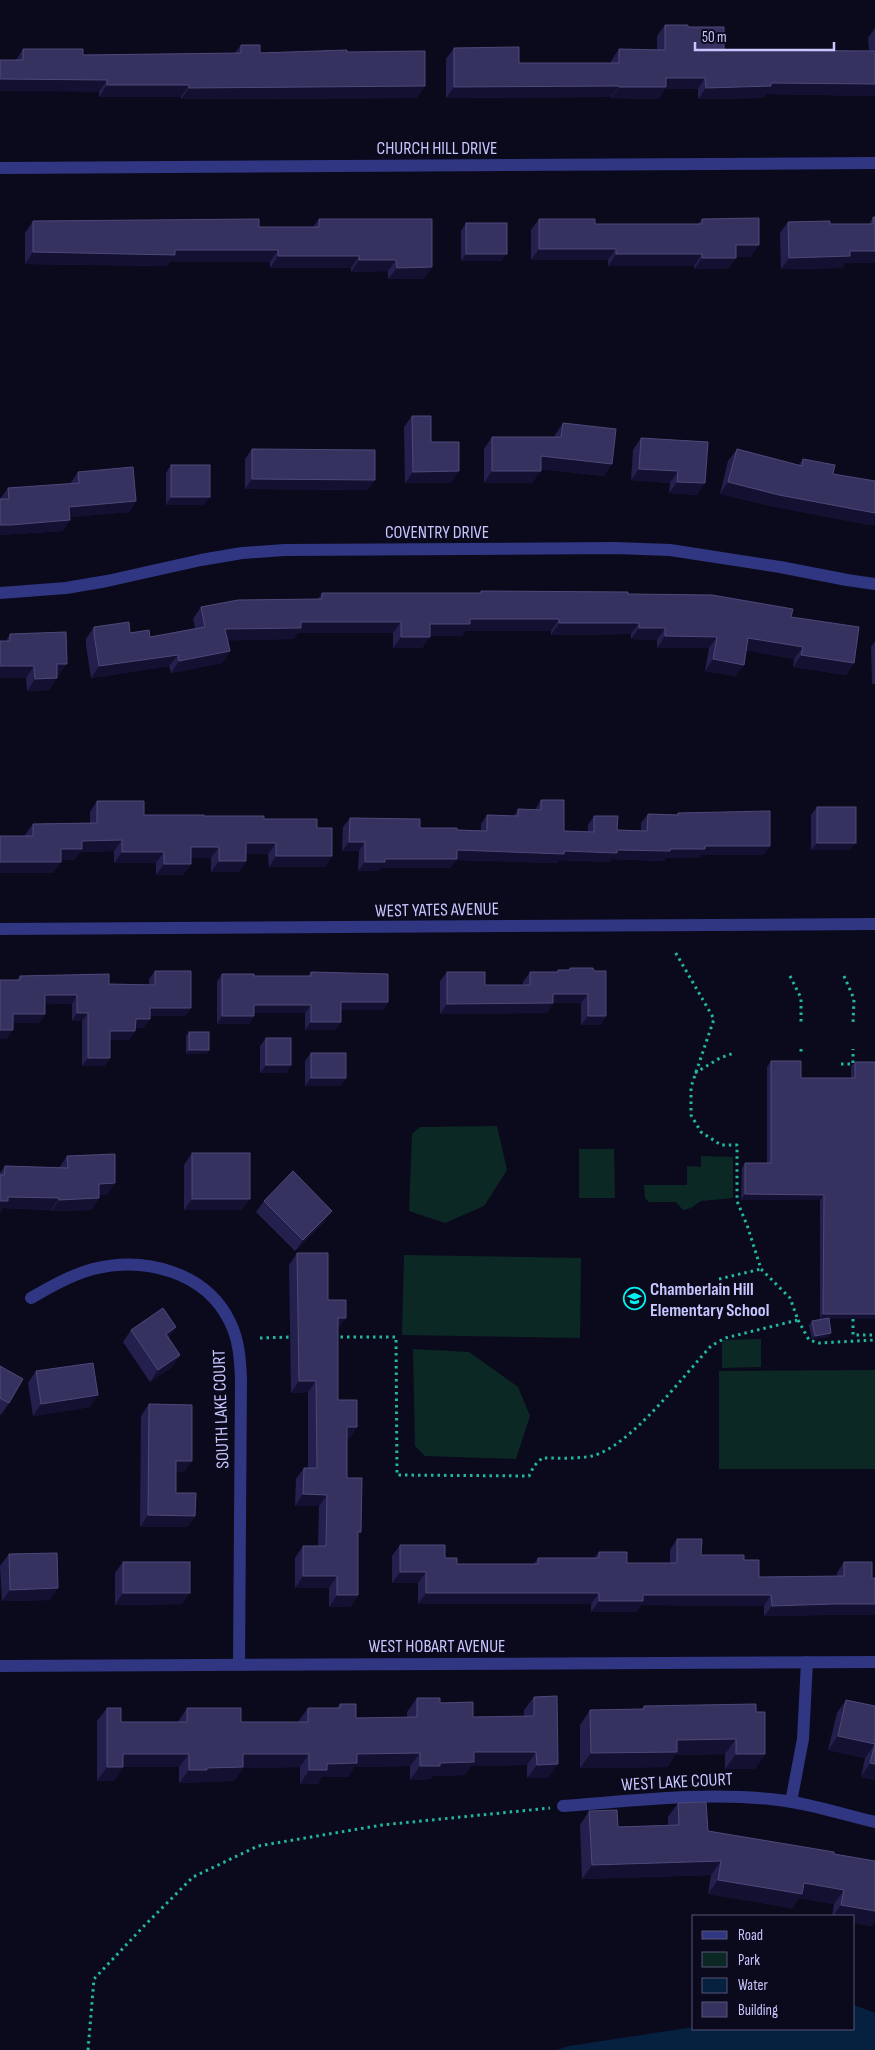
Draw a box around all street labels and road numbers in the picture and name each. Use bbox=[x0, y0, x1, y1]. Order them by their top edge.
street label: CHURCH HILL DRIVE bbox=[377, 138, 498, 159]
street label: COVENTRY DRIVE bbox=[385, 522, 489, 543]
street label: WEST YATES AVENUE bbox=[375, 898, 499, 922]
street label: SOUTH LAKE COURT bbox=[208, 1349, 234, 1469]
street label: WEST HOBART AVENUE bbox=[368, 1636, 506, 1657]
street label: WEST LAKE COURT bbox=[621, 1769, 733, 1795]

